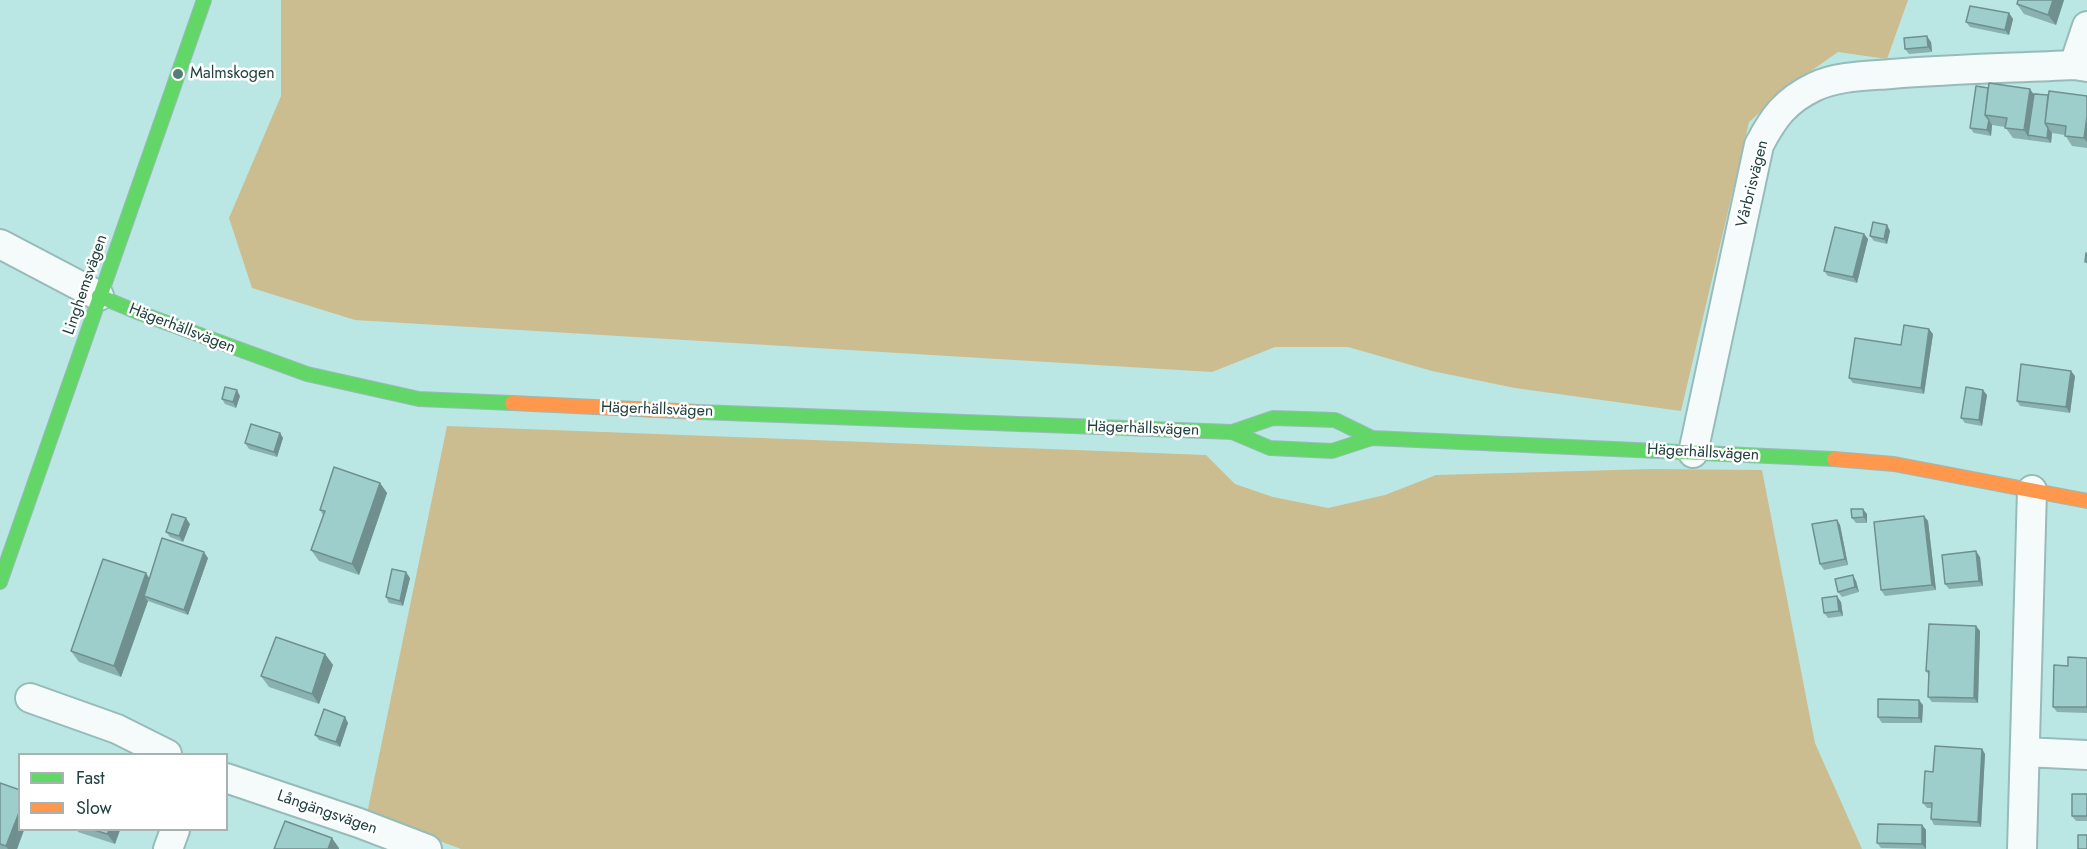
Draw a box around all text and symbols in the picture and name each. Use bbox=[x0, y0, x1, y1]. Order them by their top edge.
place label: Malmskogen bbox=[190, 64, 275, 84]
marker: Malmskogen bbox=[171, 67, 185, 81]
street label: Vårbrisvägen bbox=[1733, 138, 1773, 230]
street label: Linghemsvägen bbox=[60, 232, 112, 338]
street label: Hägerhällsvägen bbox=[126, 300, 238, 358]
street label: Hägerhällsvägen bbox=[600, 398, 714, 422]
street label: Hägerhällsvägen bbox=[1086, 417, 1200, 441]
street label: Hägerhällsvägen bbox=[1646, 440, 1760, 466]
legend bbox=[18, 753, 228, 831]
text: Fast bbox=[76, 765, 105, 791]
street label: Långängsvägen bbox=[274, 787, 380, 839]
text: Slow bbox=[76, 795, 112, 821]

